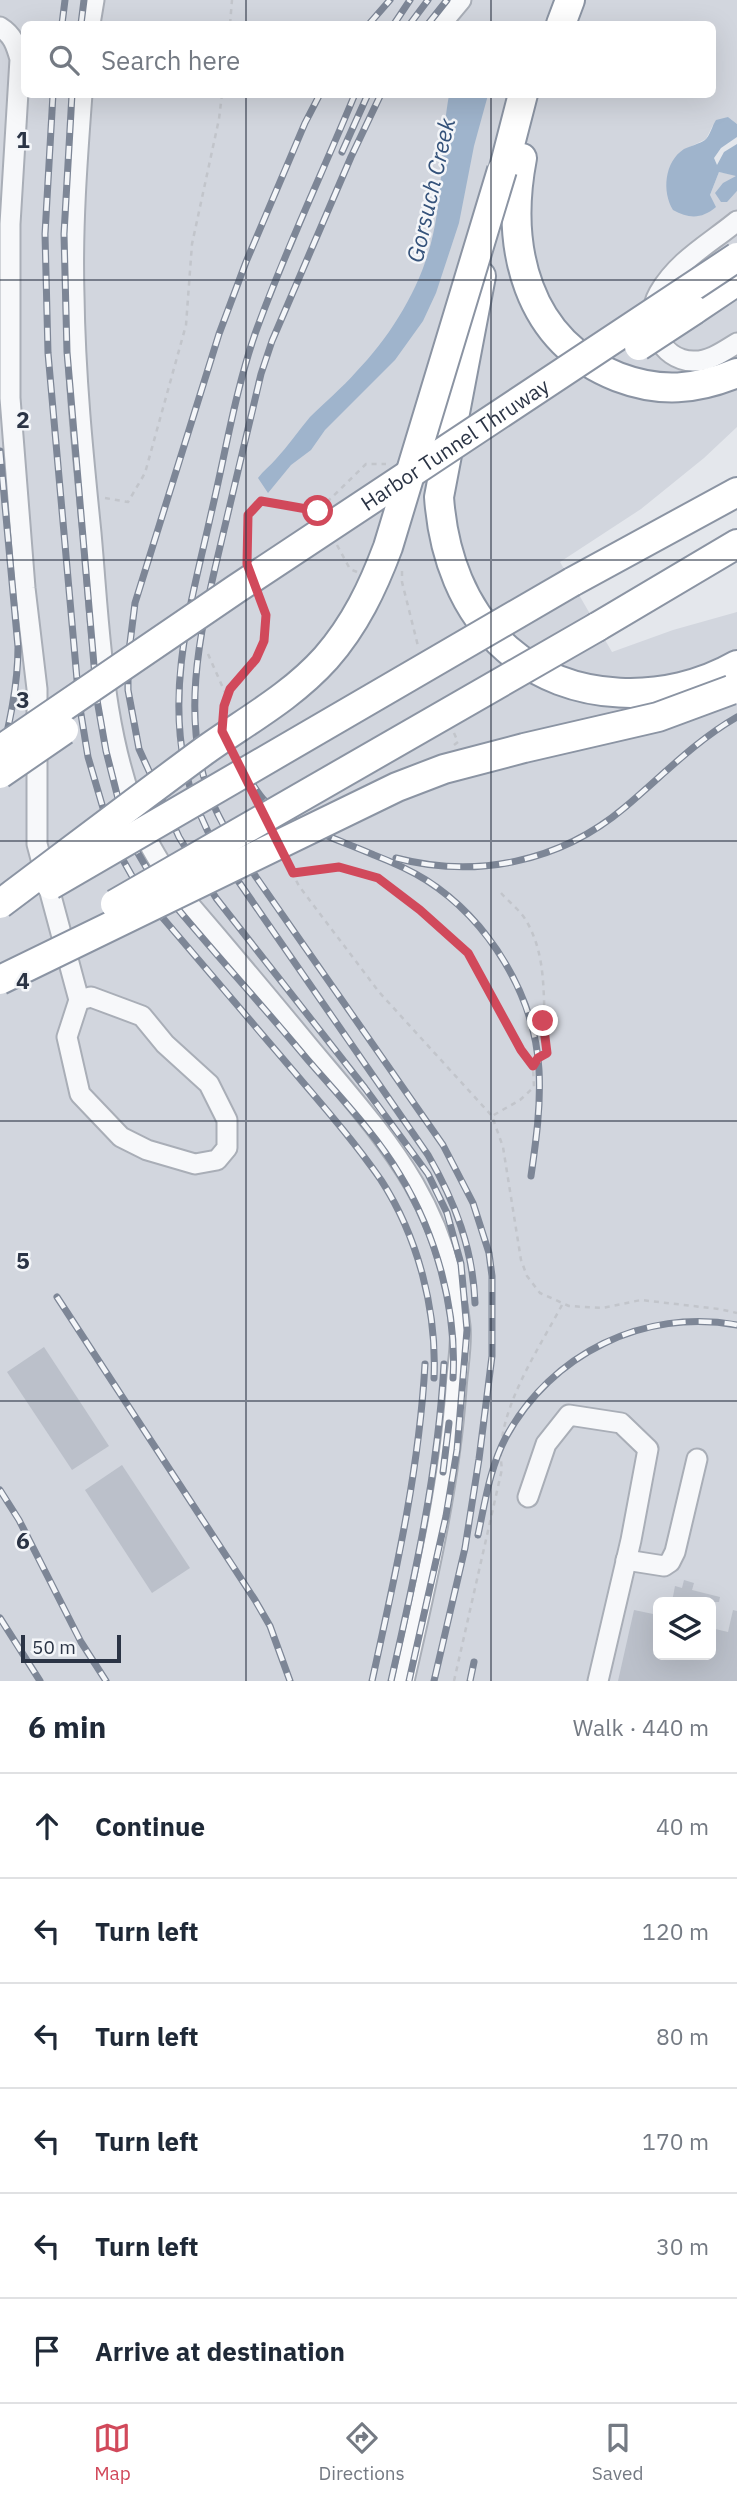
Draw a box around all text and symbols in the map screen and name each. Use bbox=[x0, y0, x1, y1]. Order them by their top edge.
search box bbox=[21, 21, 716, 98]
icon: search bbox=[45, 41, 83, 79]
text: Search here bbox=[101, 43, 240, 77]
water label: Gorsuch Creek bbox=[399, 114, 461, 265]
text: 1 bbox=[16, 124, 30, 154]
street label: Harbor Tunnel Thruway bbox=[355, 371, 555, 517]
text: 2 bbox=[16, 404, 30, 434]
route start bbox=[302, 495, 333, 526]
text: 3 bbox=[16, 684, 30, 714]
text: 4 bbox=[16, 965, 30, 995]
route end bbox=[527, 1005, 558, 1036]
text: 5 bbox=[16, 1245, 30, 1275]
text: 6 bbox=[16, 1525, 30, 1555]
map controls bbox=[653, 1597, 716, 1660]
button: layers bbox=[653, 1597, 716, 1660]
scale bar bbox=[21, 1632, 121, 1664]
text: 50 m bbox=[32, 1635, 76, 1659]
text: 6 min bbox=[28, 1707, 106, 1746]
text: Walk · 440 m bbox=[573, 1712, 709, 1742]
icon: ahead bbox=[28, 1807, 66, 1845]
text: Continue bbox=[95, 1809, 205, 1843]
text: 40 m bbox=[656, 1811, 709, 1841]
icon: left bbox=[28, 1912, 66, 1950]
text: Turn left bbox=[95, 1914, 198, 1948]
text: 120 m bbox=[642, 1916, 709, 1946]
icon: left bbox=[28, 2017, 66, 2055]
text: Turn left bbox=[95, 2019, 198, 2053]
text: 80 m bbox=[656, 2021, 709, 2051]
icon: left bbox=[28, 2122, 66, 2160]
text: Turn left bbox=[95, 2124, 198, 2158]
text: 170 m bbox=[642, 2126, 709, 2156]
icon: left bbox=[28, 2227, 66, 2265]
text: Turn left bbox=[95, 2229, 198, 2263]
text: 30 m bbox=[656, 2231, 709, 2261]
icon: arrive bbox=[28, 2332, 66, 2370]
text: Arrive at destination bbox=[95, 2334, 345, 2368]
tab: Map bbox=[93, 2419, 131, 2485]
tab: Directions bbox=[318, 2419, 405, 2485]
tab: Saved bbox=[592, 2419, 644, 2485]

